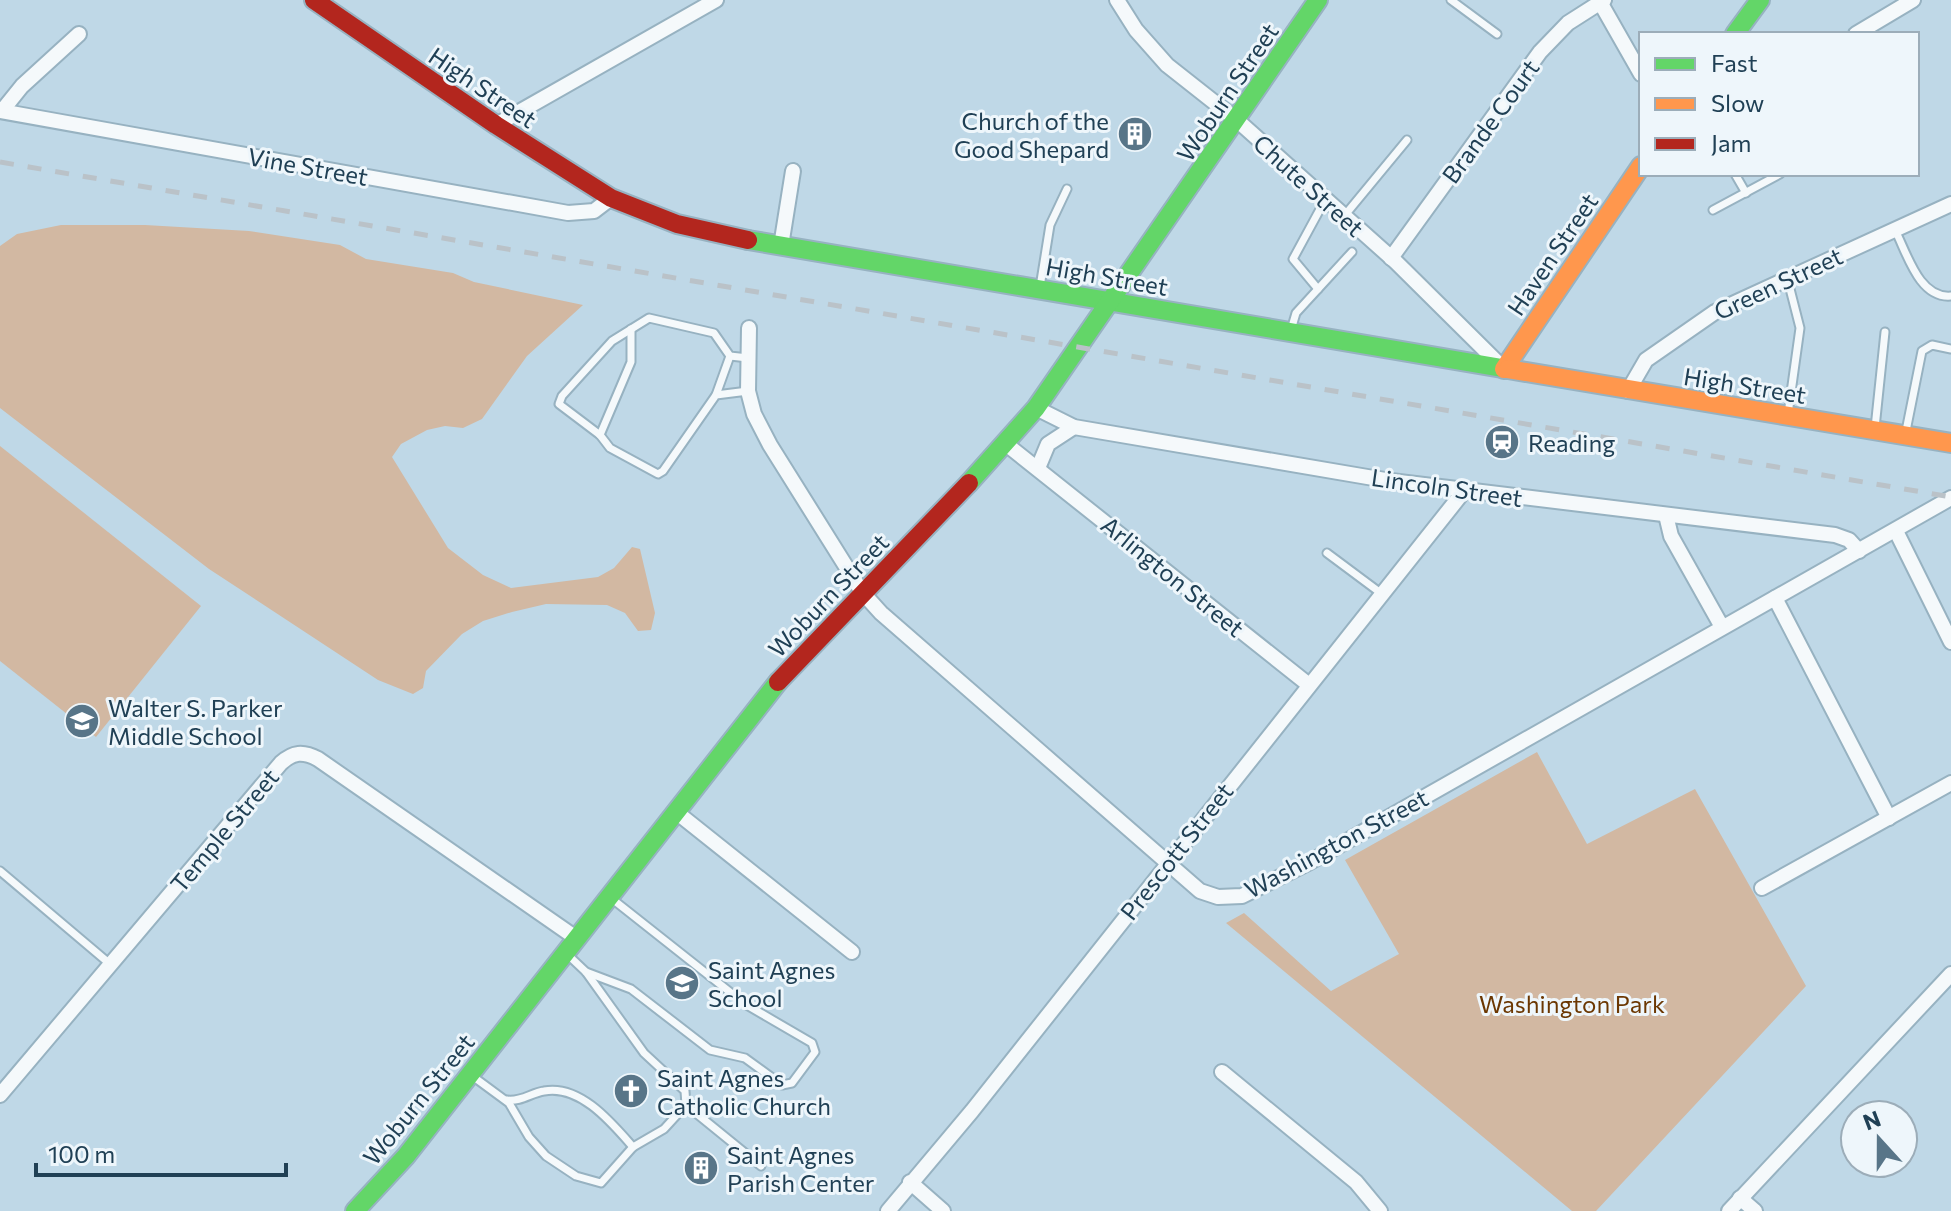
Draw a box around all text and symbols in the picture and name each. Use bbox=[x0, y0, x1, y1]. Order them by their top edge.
street label: Woburn Street bbox=[1170, 17, 1284, 167]
legend bbox=[1639, 32, 1919, 176]
street label: High Street bbox=[424, 40, 542, 134]
text: Fast bbox=[1711, 48, 1758, 77]
street label: Brande Court bbox=[1435, 53, 1545, 189]
text: Slow bbox=[1711, 88, 1764, 117]
place label: Church of the Good Shepard bbox=[954, 106, 1109, 163]
building icon: Church of the Good Shepard bbox=[1116, 115, 1154, 153]
street label: Chute Street bbox=[1248, 128, 1370, 242]
text: Jam bbox=[1711, 128, 1751, 157]
street label: Vine Street bbox=[246, 141, 370, 191]
street label: Haven Street bbox=[1501, 187, 1604, 321]
street label: Green Street bbox=[1709, 241, 1847, 325]
street label: High Street bbox=[1044, 251, 1170, 301]
street label: High Street bbox=[1682, 361, 1808, 409]
station icon: Reading bbox=[1483, 423, 1521, 461]
place label: Reading bbox=[1528, 428, 1615, 457]
street label: Lincoln Street bbox=[1370, 462, 1525, 512]
street label: Arlington Street bbox=[1096, 510, 1250, 643]
street label: Woburn Street bbox=[762, 527, 894, 663]
place label: Walter S. Parker Middle School bbox=[108, 693, 283, 750]
school or university icon: Walter S. Parker Middle School bbox=[63, 702, 101, 740]
street label: Temple Street bbox=[164, 762, 284, 898]
street label: Prescott Street bbox=[1113, 777, 1239, 925]
street label: Washington Street bbox=[1239, 782, 1433, 904]
place label: Saint Agnes School bbox=[708, 955, 835, 1012]
school or university icon: Saint Agnes School bbox=[663, 964, 701, 1002]
park label: Washington Park bbox=[1479, 989, 1665, 1018]
street label: Woburn Street bbox=[356, 1027, 480, 1170]
place label: Saint Agnes Catholic Church bbox=[657, 1063, 831, 1120]
church icon: Saint Agnes Catholic Church bbox=[612, 1072, 650, 1110]
north arrow bbox=[1839, 1099, 1919, 1179]
text: N bbox=[1859, 1104, 1884, 1135]
scale bar bbox=[36, 1127, 286, 1177]
text: 100 m bbox=[48, 1139, 115, 1168]
place label: Saint Agnes Parish Center bbox=[727, 1140, 875, 1197]
building icon: Saint Agnes Parish Center bbox=[682, 1149, 720, 1187]

